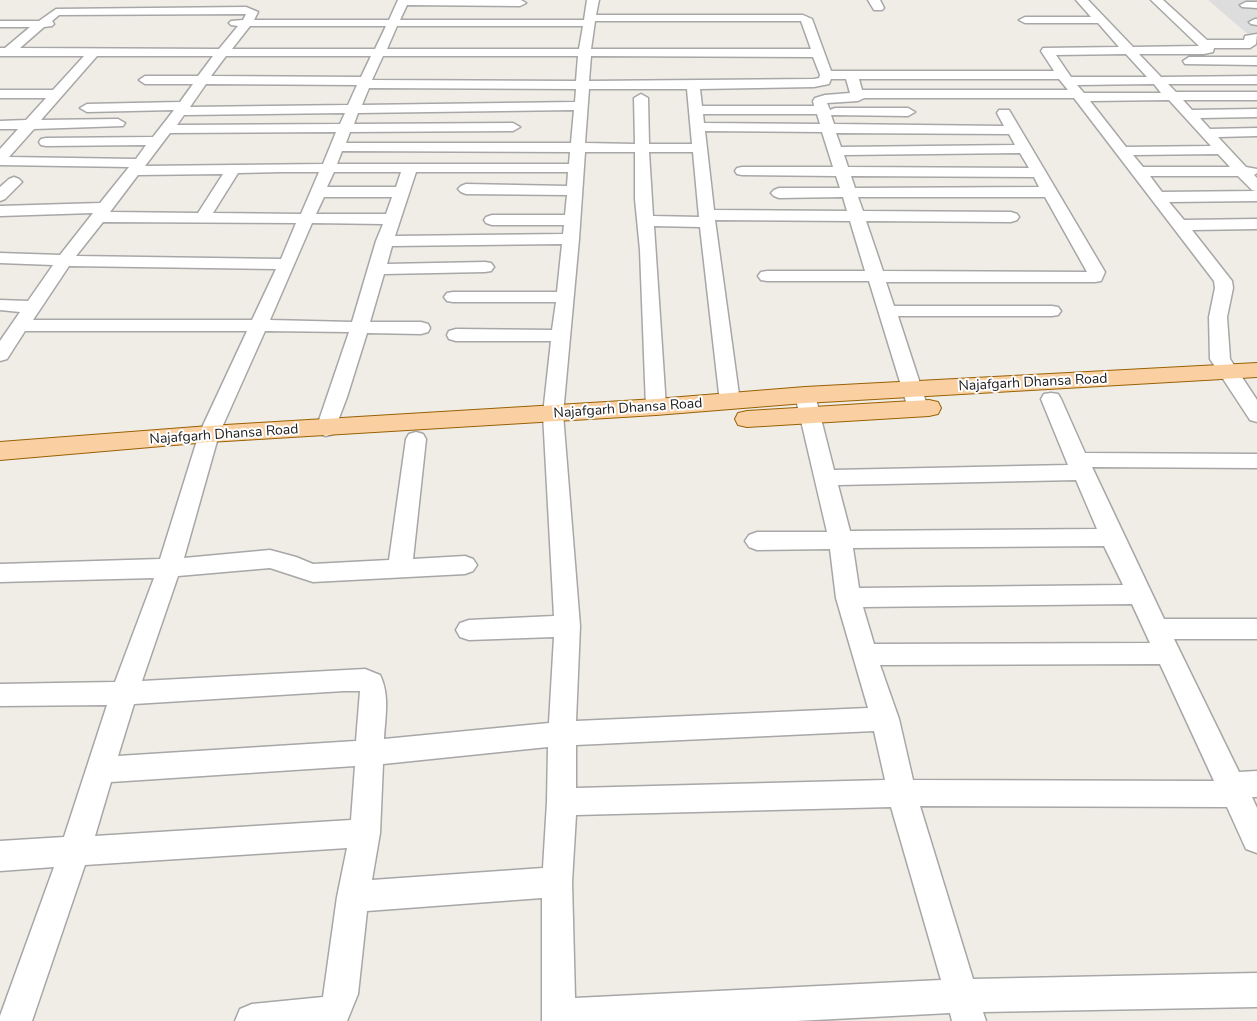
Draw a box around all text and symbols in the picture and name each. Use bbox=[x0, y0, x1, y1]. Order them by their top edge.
street label: Najafgarh Dhansa Road bbox=[958, 371, 1108, 395]
street label: Najafgarh Dhansa Road bbox=[553, 395, 703, 423]
street label: Najafgarh Dhansa Road bbox=[149, 421, 299, 449]

